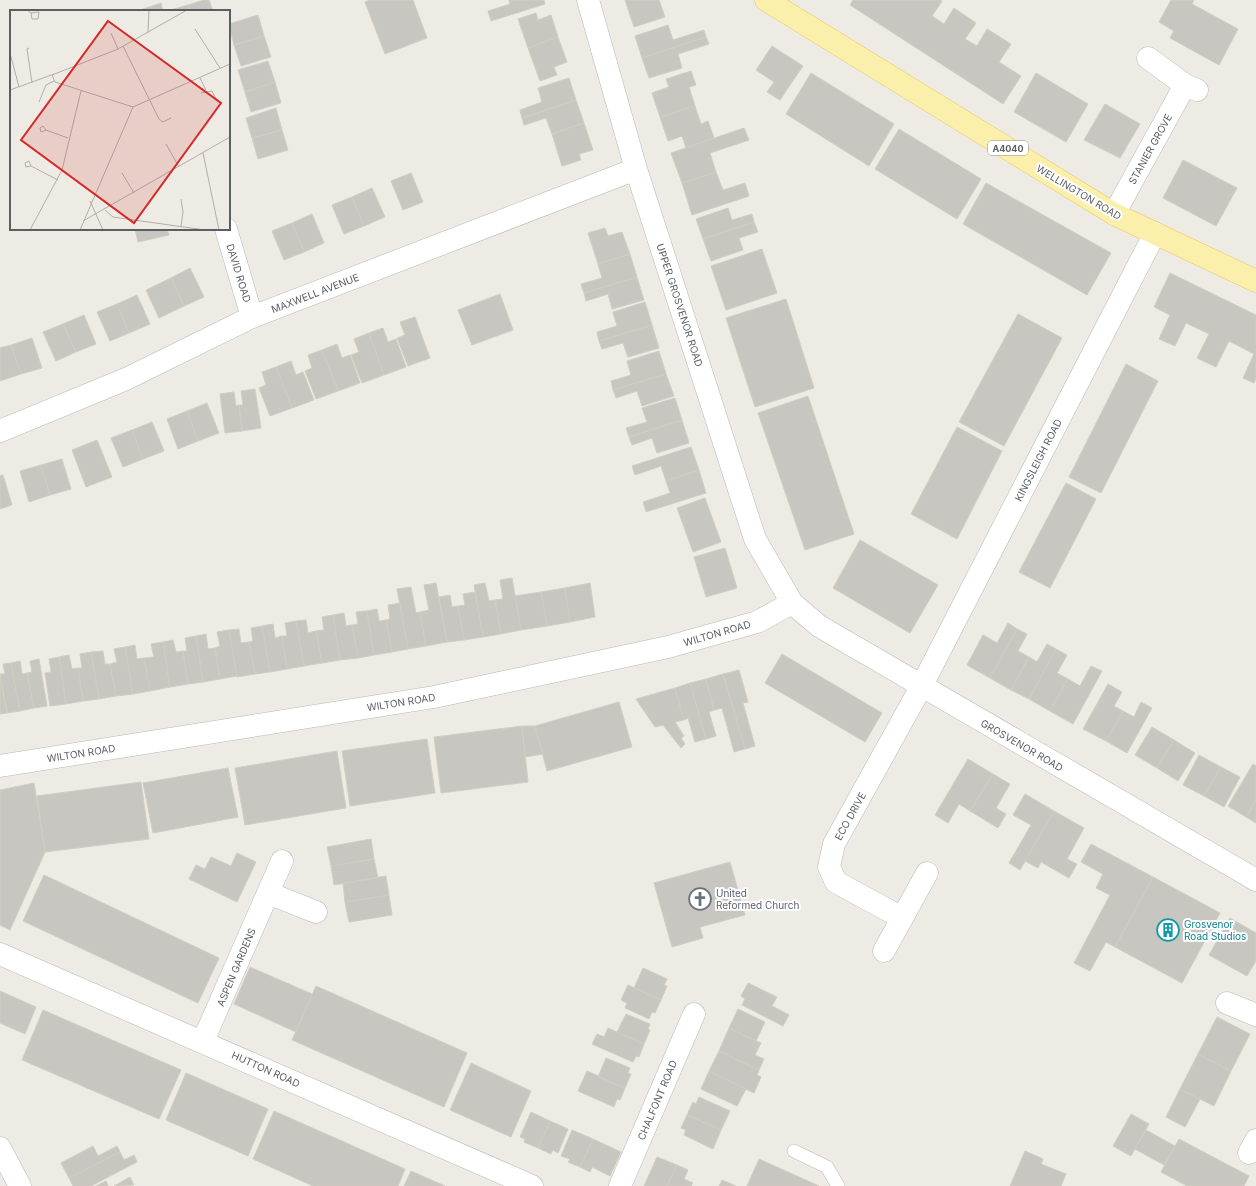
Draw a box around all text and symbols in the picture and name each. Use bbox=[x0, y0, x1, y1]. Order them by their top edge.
inset map bbox=[10, 10, 230, 230]
street label: STANIER GROVE bbox=[1126, 112, 1174, 186]
road number: A4040 bbox=[988, 141, 1028, 155]
street label: WELLINGTON ROAD bbox=[1035, 162, 1123, 222]
street label: DAVID ROAD bbox=[224, 242, 254, 304]
street label: UPPER GROSVENOR ROAD bbox=[654, 242, 706, 368]
street label: MAXWELL AVENUE bbox=[270, 271, 360, 315]
street label: KINGSLEIGH ROAD bbox=[1012, 417, 1064, 503]
street label: WILTON ROAD bbox=[682, 618, 752, 648]
street label: WILTON ROAD bbox=[366, 691, 436, 713]
street label: GROSVENOR ROAD bbox=[979, 717, 1065, 773]
street label: WILTON ROAD bbox=[46, 742, 116, 764]
street label: ECO DRIVE bbox=[832, 790, 868, 842]
church icon: United Reformed Church bbox=[687, 886, 713, 912]
place label: United Reformed Church bbox=[716, 887, 799, 911]
building icon: Grosvenor Road Studios bbox=[1155, 917, 1181, 943]
place label: Grosvenor Road Studios bbox=[1184, 918, 1246, 942]
street label: ASPEN GARDENS bbox=[214, 926, 258, 1008]
street label: HUTTON ROAD bbox=[230, 1049, 302, 1089]
street label: CHALFONT ROAD bbox=[635, 1058, 679, 1142]

